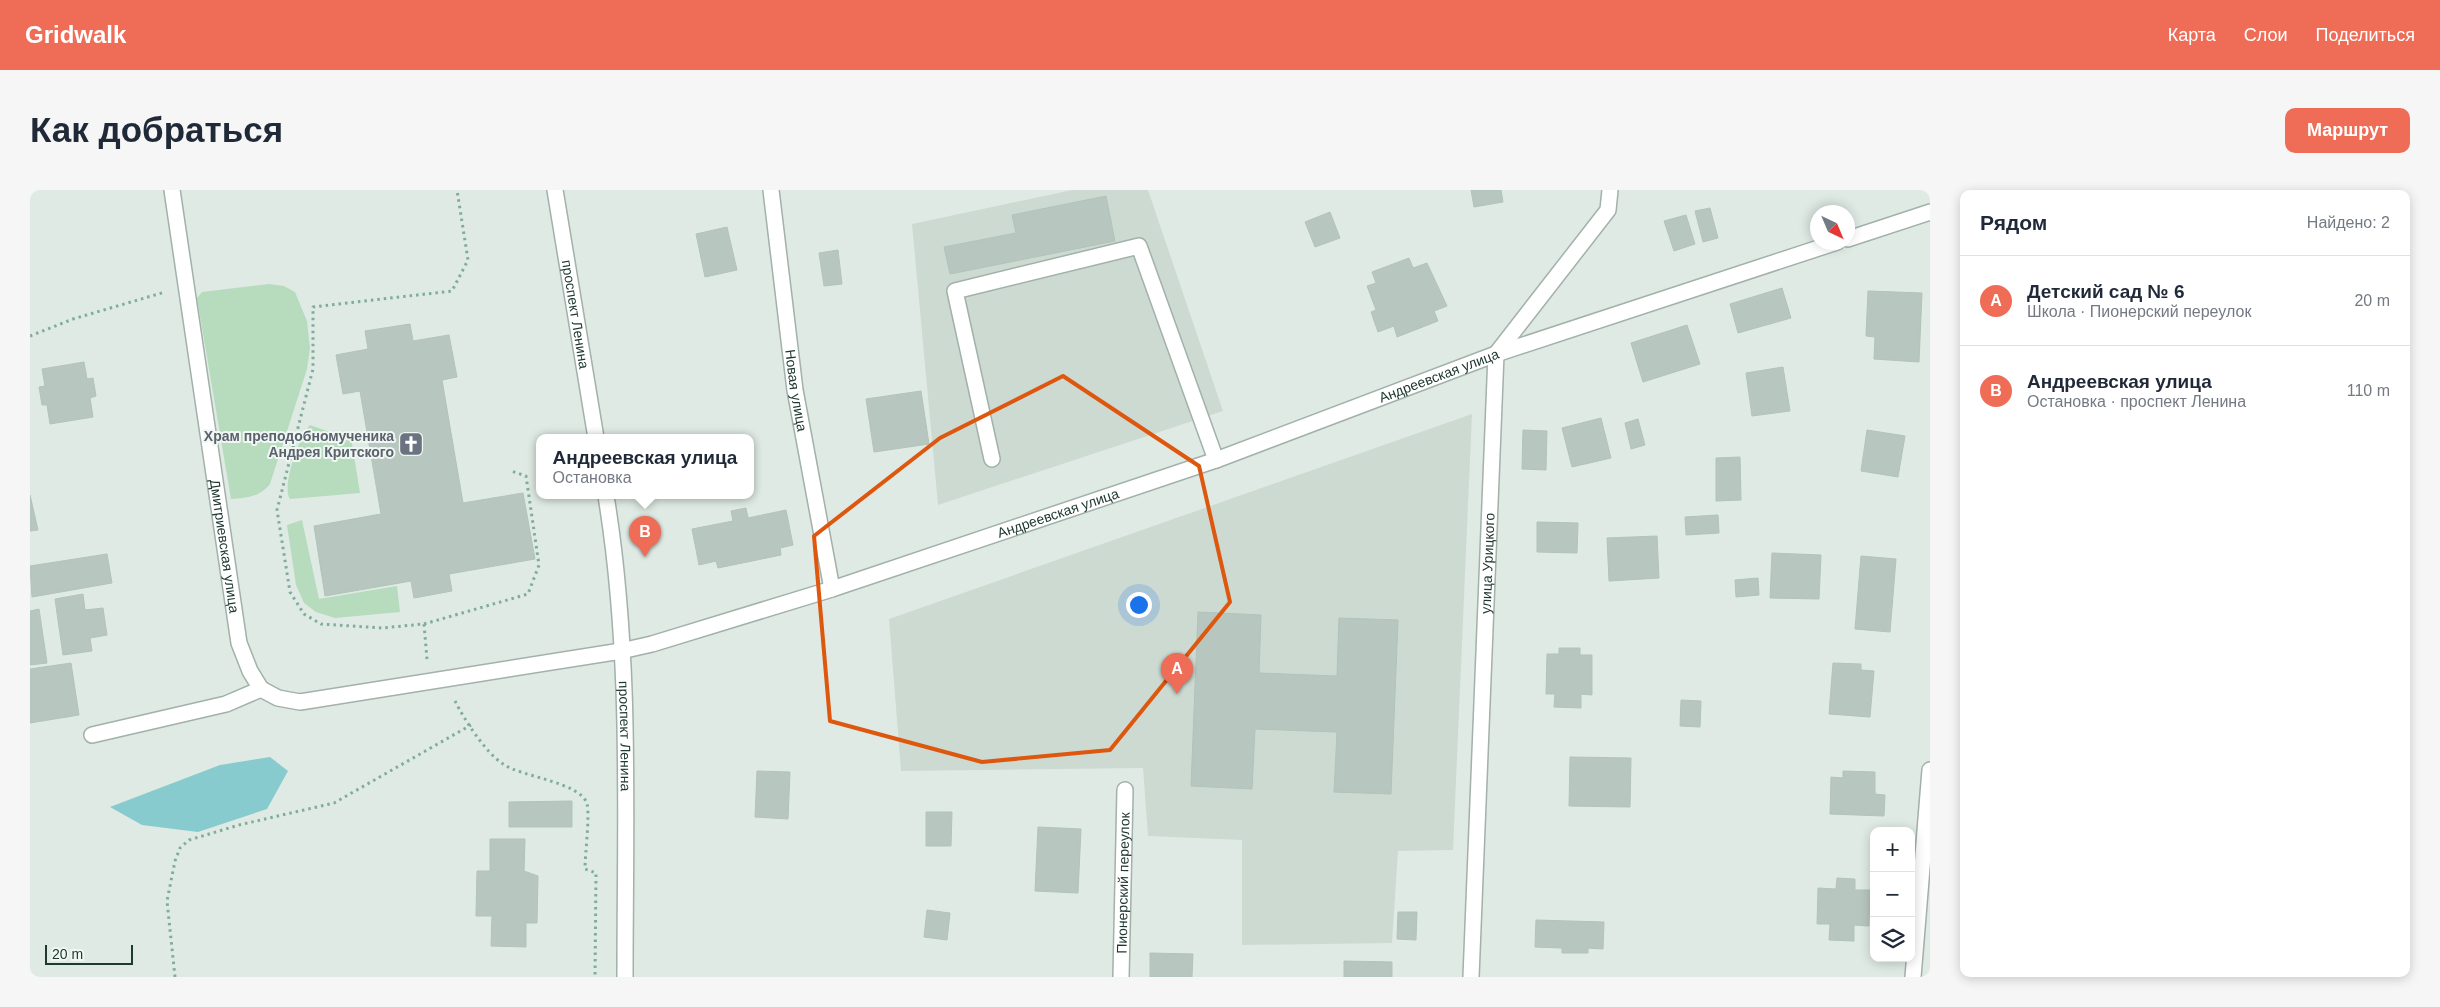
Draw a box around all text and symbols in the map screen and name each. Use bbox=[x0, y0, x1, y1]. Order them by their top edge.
text: Gridwalk bbox=[25, 21, 126, 48]
text: Карта bbox=[2168, 25, 2216, 45]
text: Слои bbox=[2244, 25, 2288, 45]
text: Поделиться bbox=[2316, 25, 2415, 45]
button: Маршрут bbox=[2285, 108, 2410, 153]
text: Как добраться bbox=[30, 110, 283, 149]
north arrow bbox=[1810, 205, 1855, 250]
text: Рядом bbox=[1980, 211, 2047, 234]
text: Найдено: 2 bbox=[2307, 214, 2390, 231]
street label: проспект Ленина bbox=[559, 259, 592, 370]
text: Детский сад № 6 bbox=[2027, 281, 2185, 302]
text: A bbox=[1990, 292, 2002, 309]
text: 20 m bbox=[2354, 292, 2390, 309]
text: Школа · Пионерский переулок bbox=[2027, 303, 2251, 320]
street label: Андреевская улица bbox=[1377, 346, 1501, 406]
street label: Новая улица bbox=[782, 348, 811, 433]
text: Андреевская улица bbox=[2027, 371, 2212, 392]
text: B bbox=[1990, 382, 2002, 399]
text: 110 m bbox=[2347, 382, 2390, 399]
text: Остановка · проспект Ленина bbox=[2027, 393, 2246, 410]
place label: Храм преподобномученика Андрея Критского bbox=[204, 428, 394, 460]
church icon: Храм преподобномученика Андрея Критского bbox=[398, 431, 424, 457]
popup bbox=[536, 434, 754, 499]
text: Андреевская улица bbox=[553, 447, 737, 468]
text: Остановка bbox=[553, 469, 632, 486]
street label: Дмитриевская улица bbox=[207, 478, 243, 614]
street label: Андреевская улица bbox=[995, 485, 1121, 541]
street label: улица Урицкого bbox=[1478, 512, 1498, 614]
pin: B bbox=[629, 516, 661, 557]
your location bbox=[1126, 592, 1152, 618]
pin: A bbox=[1161, 653, 1193, 694]
street label: проспект Ленина bbox=[616, 681, 634, 791]
street label: Пионерский переулок bbox=[1113, 811, 1133, 954]
map controls bbox=[1870, 827, 1915, 962]
button: + bbox=[1870, 827, 1915, 872]
button: − bbox=[1870, 872, 1915, 917]
button: layers bbox=[1870, 917, 1915, 962]
scale bar bbox=[45, 942, 132, 965]
text: 20 m bbox=[52, 946, 83, 962]

